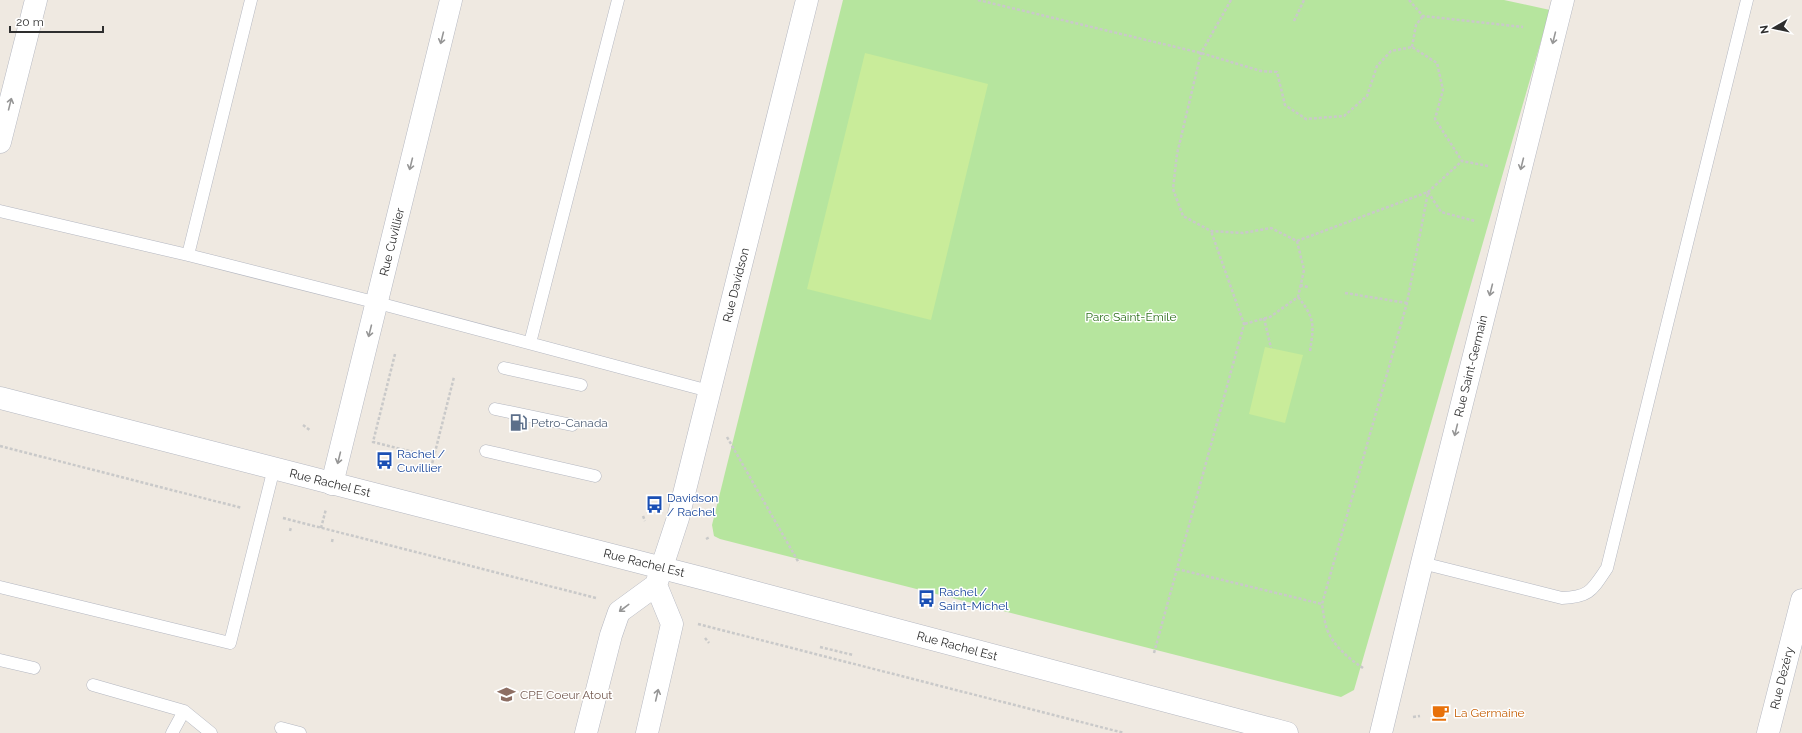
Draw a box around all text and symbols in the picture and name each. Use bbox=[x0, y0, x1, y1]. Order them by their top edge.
scale bar bbox=[10, 8, 103, 34]
north arrow bbox=[1754, 8, 1794, 48]
text: 20 m bbox=[16, 15, 44, 29]
text: N bbox=[1758, 24, 1772, 35]
one-way arrow bbox=[437, 31, 445, 44]
one-way arrow bbox=[1550, 31, 1557, 44]
one-way arrow bbox=[6, 98, 14, 111]
one-way arrow bbox=[407, 157, 414, 170]
one-way arrow bbox=[1518, 157, 1525, 170]
street label: Rue Cuvillier bbox=[377, 206, 407, 278]
street label: Rue Davidson bbox=[720, 246, 752, 324]
one-way arrow bbox=[1486, 283, 1494, 296]
park label: Parc Saint-Émile bbox=[1085, 310, 1177, 324]
street label: Rue Saint-Germain bbox=[1452, 314, 1490, 418]
one-way arrow bbox=[366, 325, 374, 338]
fuel station icon: Petro-Canada bbox=[508, 413, 528, 433]
place label: Petro-Canada bbox=[531, 416, 608, 430]
one-way arrow bbox=[1451, 423, 1459, 436]
place label: Rachel / Cuvillier bbox=[397, 447, 445, 475]
one-way arrow bbox=[335, 451, 342, 464]
bus stop icon: Rachel / Cuvillier bbox=[374, 451, 394, 471]
street label: Rue Rachel Est bbox=[288, 466, 372, 500]
place label: Davidson / Rachel bbox=[667, 491, 718, 519]
bus stop icon: Davidson / Rachel bbox=[644, 495, 664, 515]
street label: Rue Rachel Est bbox=[602, 546, 686, 580]
place label: Rachel / Saint-Michel bbox=[939, 585, 1009, 613]
bus stop icon: Rachel / Saint-Michel bbox=[916, 589, 936, 609]
one-way arrow bbox=[619, 604, 630, 612]
street label: Rue Rachel Est bbox=[915, 629, 999, 663]
street label: Rue Dézéry bbox=[1767, 645, 1797, 711]
school or university icon: CPE Coeur Atout bbox=[497, 685, 517, 705]
place label: CPE Coeur Atout bbox=[520, 688, 612, 702]
one-way arrow bbox=[653, 689, 661, 702]
cafe icon: La Germaine bbox=[1431, 703, 1451, 723]
place label: La Germaine bbox=[1454, 706, 1525, 720]

